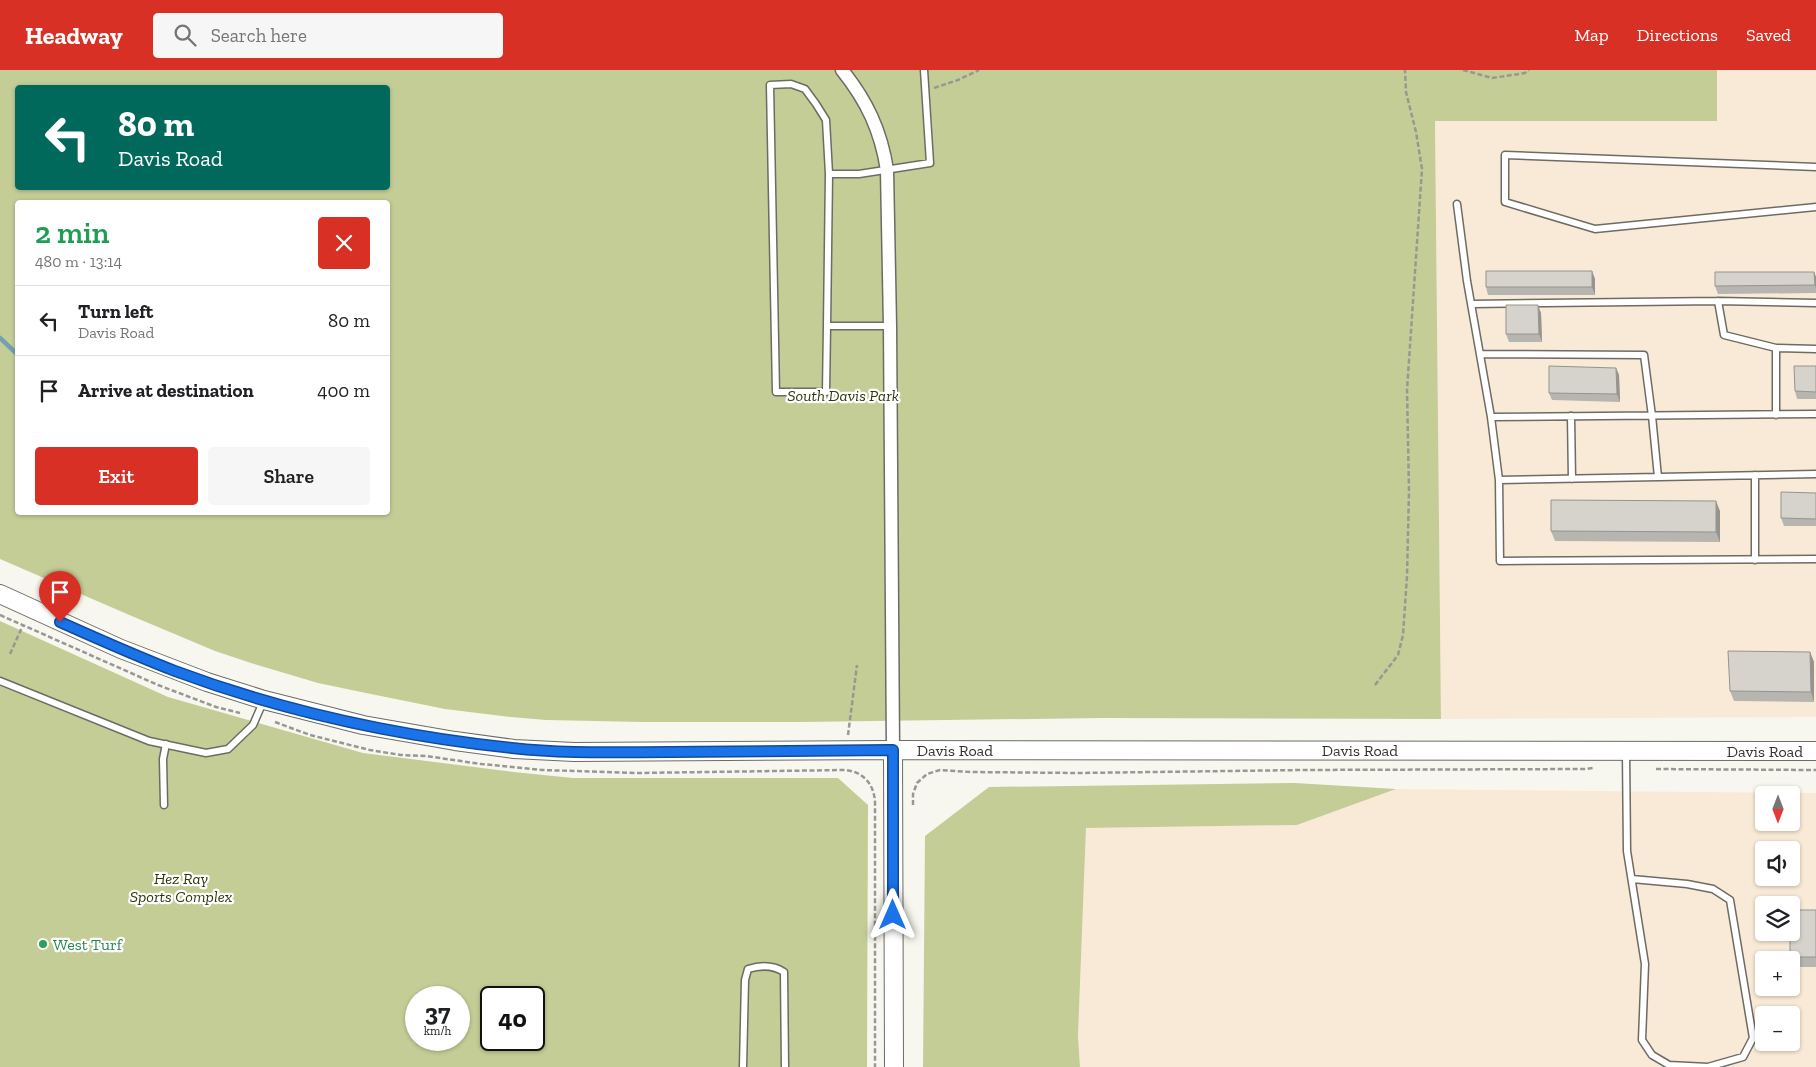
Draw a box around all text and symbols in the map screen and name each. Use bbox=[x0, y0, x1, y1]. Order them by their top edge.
search box bbox=[153, 13, 503, 58]
text: Headway bbox=[25, 21, 123, 50]
icon: search bbox=[171, 21, 199, 49]
text: Search here bbox=[211, 24, 307, 47]
text: Map bbox=[1574, 24, 1609, 46]
text: Directions bbox=[1637, 24, 1718, 46]
text: Saved bbox=[1746, 24, 1791, 46]
text: 80 m bbox=[118, 103, 194, 145]
icon: left bbox=[35, 105, 100, 170]
text: Davis Road bbox=[118, 145, 223, 172]
text: 2 min bbox=[35, 215, 109, 251]
button: close bbox=[318, 217, 370, 269]
text: 480 m · 13:14 bbox=[35, 252, 122, 271]
text: Turn left bbox=[78, 300, 153, 323]
icon: left bbox=[35, 307, 63, 335]
text: 80 m bbox=[328, 309, 370, 332]
text: Davis Road bbox=[78, 323, 154, 342]
icon: arrive bbox=[35, 377, 63, 405]
text: Arrive at destination bbox=[78, 379, 254, 402]
text: 400 m bbox=[317, 379, 370, 402]
park label: South Davis Park bbox=[787, 386, 899, 405]
button: Exit bbox=[35, 447, 198, 505]
button: Share bbox=[208, 447, 370, 505]
pin bbox=[39, 571, 81, 622]
icon: arrive bbox=[46, 578, 74, 606]
street label: Davis Road bbox=[917, 741, 993, 760]
street label: Davis Road bbox=[1322, 741, 1398, 760]
street label: Davis Road bbox=[1727, 742, 1803, 761]
north arrow bbox=[1755, 786, 1800, 831]
map controls bbox=[1755, 786, 1800, 1051]
button: sound bbox=[1755, 841, 1800, 886]
park label: Hez Ray Sports Complex bbox=[130, 869, 233, 906]
position arrow bbox=[866, 888, 918, 940]
button: layers bbox=[1755, 896, 1800, 941]
place label: West Turf bbox=[53, 935, 124, 954]
marker: West Turf bbox=[37, 938, 49, 950]
button: + bbox=[1755, 951, 1800, 996]
speed limit sign: 40 bbox=[480, 986, 545, 1051]
text: 37 bbox=[425, 997, 450, 1027]
button: − bbox=[1755, 1006, 1800, 1051]
text: km/h bbox=[424, 1024, 451, 1038]

